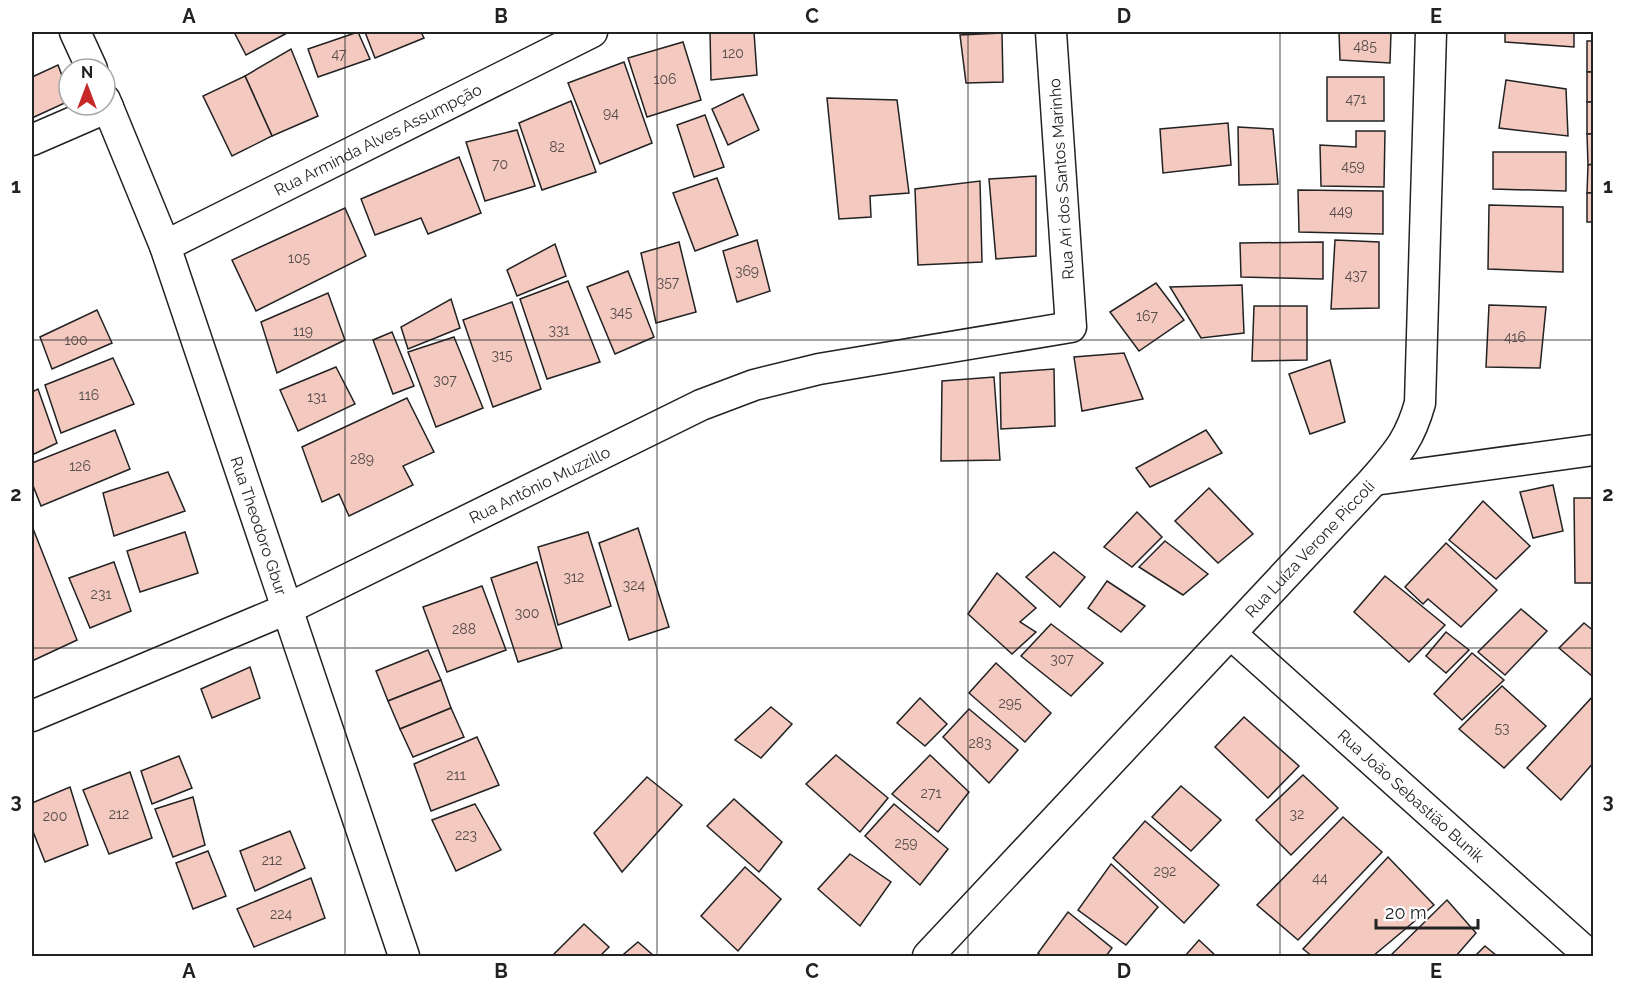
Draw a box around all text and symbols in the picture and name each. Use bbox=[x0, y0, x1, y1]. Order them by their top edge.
text: A bbox=[182, 4, 196, 28]
text: B bbox=[494, 4, 508, 28]
text: C bbox=[805, 4, 819, 28]
text: D bbox=[1117, 4, 1131, 28]
text: E bbox=[1430, 4, 1442, 28]
house number: 485 bbox=[1353, 38, 1377, 54]
house number: 120 bbox=[722, 45, 744, 61]
house number: 47 bbox=[331, 46, 347, 62]
north arrow bbox=[57, 57, 117, 117]
text: N bbox=[81, 63, 93, 82]
house number: 106 bbox=[653, 71, 677, 87]
street label: Rua Ari dos Santos Marinho bbox=[1045, 78, 1078, 280]
street label: Rua Arminda Alves Assumpção bbox=[271, 80, 485, 200]
house number: 471 bbox=[1345, 91, 1367, 107]
house number: 94 bbox=[603, 105, 619, 121]
house number: 82 bbox=[549, 139, 565, 155]
house number: 70 bbox=[492, 156, 508, 172]
house number: 459 bbox=[1341, 158, 1365, 174]
text: 1 bbox=[11, 174, 21, 198]
text: 1 bbox=[1603, 174, 1613, 198]
house number: 449 bbox=[1329, 203, 1353, 219]
house number: 105 bbox=[288, 250, 310, 266]
house number: 369 bbox=[735, 263, 759, 279]
house number: 437 bbox=[1345, 267, 1368, 283]
house number: 357 bbox=[657, 274, 680, 290]
house number: 345 bbox=[610, 304, 633, 320]
house number: 167 bbox=[1136, 308, 1158, 324]
house number: 331 bbox=[549, 322, 569, 338]
house number: 119 bbox=[293, 323, 313, 339]
house number: 416 bbox=[1504, 329, 1526, 345]
house number: 100 bbox=[64, 332, 88, 348]
house number: 315 bbox=[491, 347, 513, 363]
house number: 307 bbox=[433, 372, 457, 388]
house number: 116 bbox=[79, 387, 99, 403]
house number: 131 bbox=[307, 389, 327, 405]
street label: Rua Antônio Muzzillo bbox=[466, 442, 613, 528]
house number: 289 bbox=[350, 451, 374, 467]
street label: Rua Theodoro Gbur bbox=[227, 454, 291, 598]
house number: 126 bbox=[69, 458, 91, 474]
street label: Rua Luíza Verone Piccoli bbox=[1241, 477, 1378, 621]
text: 2 bbox=[10, 482, 22, 506]
text: 2 bbox=[1602, 482, 1614, 506]
house number: 312 bbox=[564, 569, 584, 585]
house number: 324 bbox=[623, 577, 646, 593]
house number: 231 bbox=[91, 586, 111, 602]
house number: 300 bbox=[515, 605, 539, 621]
house number: 288 bbox=[452, 621, 476, 637]
house number: 307 bbox=[1050, 651, 1074, 667]
house number: 295 bbox=[998, 695, 1022, 711]
house number: 53 bbox=[1494, 720, 1510, 736]
street label: Rua João Sebastião Bunik bbox=[1334, 725, 1488, 867]
house number: 283 bbox=[968, 735, 992, 751]
house number: 211 bbox=[446, 767, 466, 783]
house number: 271 bbox=[921, 785, 941, 801]
text: 3 bbox=[10, 789, 22, 813]
text: 3 bbox=[1602, 789, 1614, 813]
house number: 212 bbox=[109, 806, 129, 822]
house number: 32 bbox=[1290, 806, 1304, 822]
house number: 200 bbox=[43, 808, 67, 824]
house number: 223 bbox=[455, 827, 477, 843]
house number: 259 bbox=[894, 835, 918, 851]
house number: 212 bbox=[262, 852, 282, 868]
house number: 292 bbox=[1154, 863, 1176, 879]
house number: 44 bbox=[1312, 870, 1328, 886]
scale bar bbox=[1376, 892, 1478, 930]
text: 20 m bbox=[1385, 902, 1427, 923]
house number: 224 bbox=[270, 906, 292, 922]
text: A bbox=[182, 959, 196, 983]
text: B bbox=[494, 959, 508, 983]
text: C bbox=[805, 959, 819, 983]
text: D bbox=[1117, 959, 1131, 983]
text: E bbox=[1430, 959, 1442, 983]

